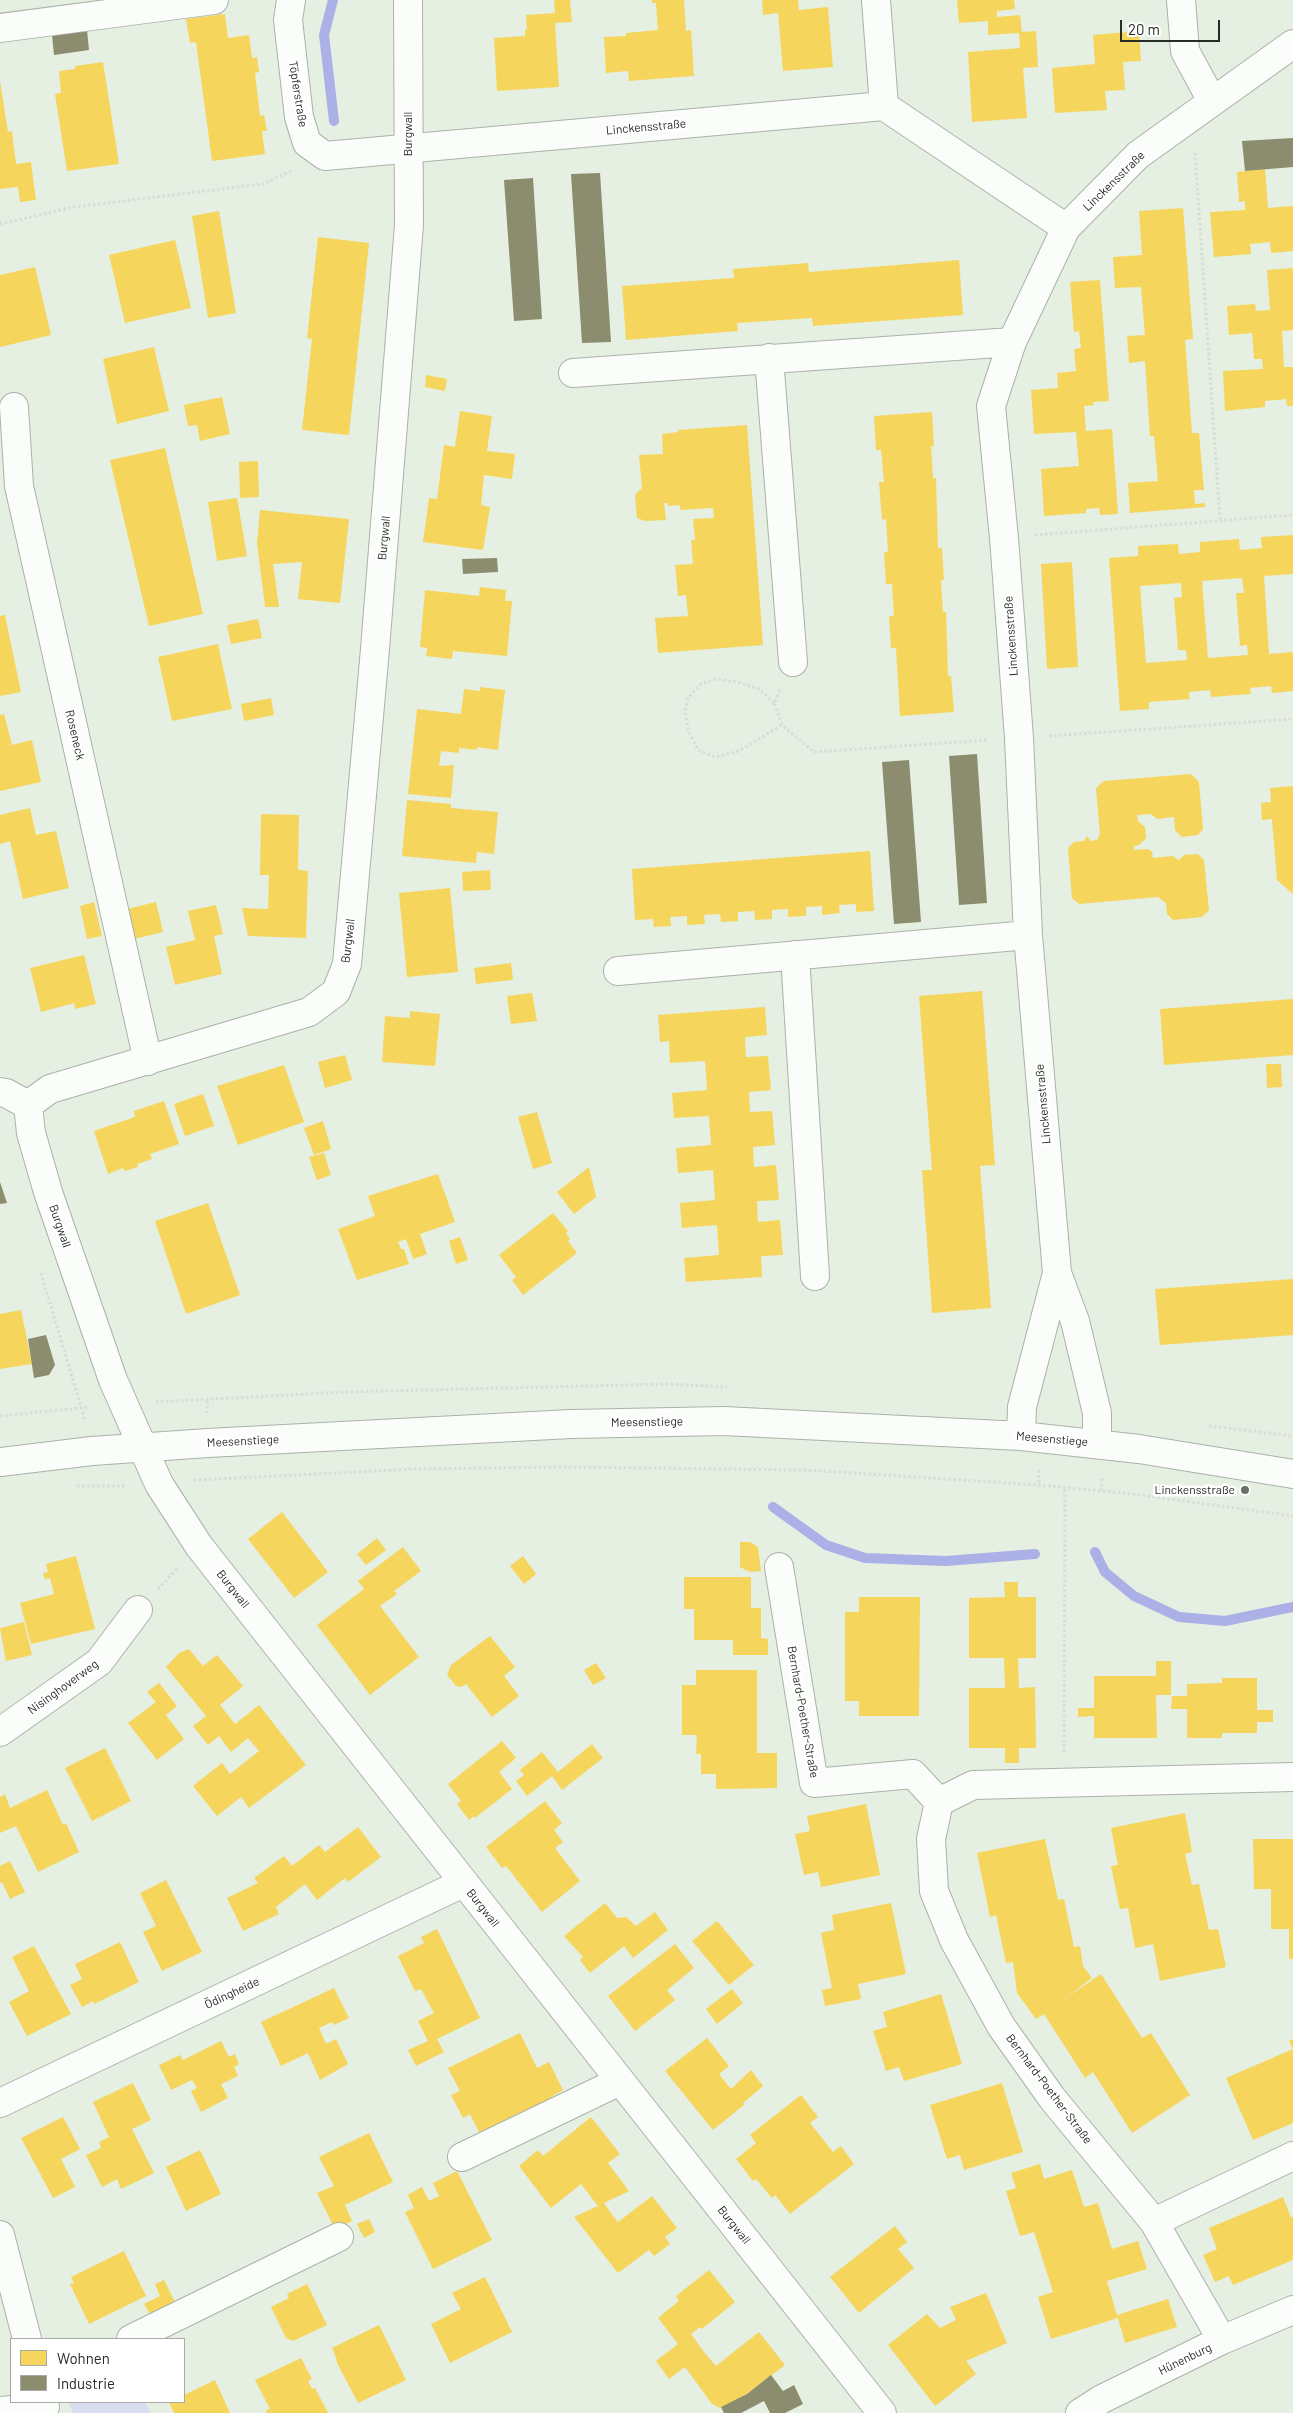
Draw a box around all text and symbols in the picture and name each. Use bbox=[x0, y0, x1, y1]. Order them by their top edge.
scale bar bbox=[1123, 10, 1223, 42]
text: 20 m bbox=[1128, 20, 1160, 38]
street label: Töpferstraße bbox=[286, 60, 310, 128]
street label: Burgwall bbox=[401, 112, 415, 156]
street label: Linckensstraße bbox=[605, 116, 687, 138]
street label: Linckensstraße bbox=[1080, 148, 1148, 214]
street label: Burgwall bbox=[375, 515, 393, 561]
street label: Linckensstraße bbox=[1001, 595, 1021, 677]
street label: Roseneck bbox=[62, 709, 88, 761]
street label: Burgwall bbox=[338, 918, 358, 964]
street label: Linckensstraße bbox=[1032, 1063, 1054, 1145]
street label: Burgwall bbox=[46, 1203, 74, 1249]
street label: Meesenstiege bbox=[611, 1414, 683, 1430]
street label: Meesenstiege bbox=[1015, 1429, 1089, 1449]
street label: Meesenstiege bbox=[207, 1432, 279, 1450]
place label: Linckensstraße bbox=[1155, 1483, 1235, 1497]
marker: Linckensstraße bbox=[1239, 1484, 1251, 1496]
street label: Burgwall bbox=[214, 1567, 252, 1611]
street label: Bernhard-Poether-Straße bbox=[784, 1645, 822, 1779]
street label: Nisinghoverweg bbox=[25, 1657, 101, 1717]
street label: Burgwall bbox=[464, 1886, 502, 1930]
street label: Ödingheide bbox=[202, 1974, 262, 2012]
street label: Bernhard-Poether-Straße bbox=[1003, 2031, 1095, 2147]
street label: Burgwall bbox=[715, 2203, 753, 2247]
legend bbox=[10, 2338, 185, 2403]
street label: Hünenburg bbox=[1156, 2340, 1214, 2378]
text: Wohnen bbox=[57, 2349, 110, 2367]
text: Industrie bbox=[57, 2374, 115, 2392]

